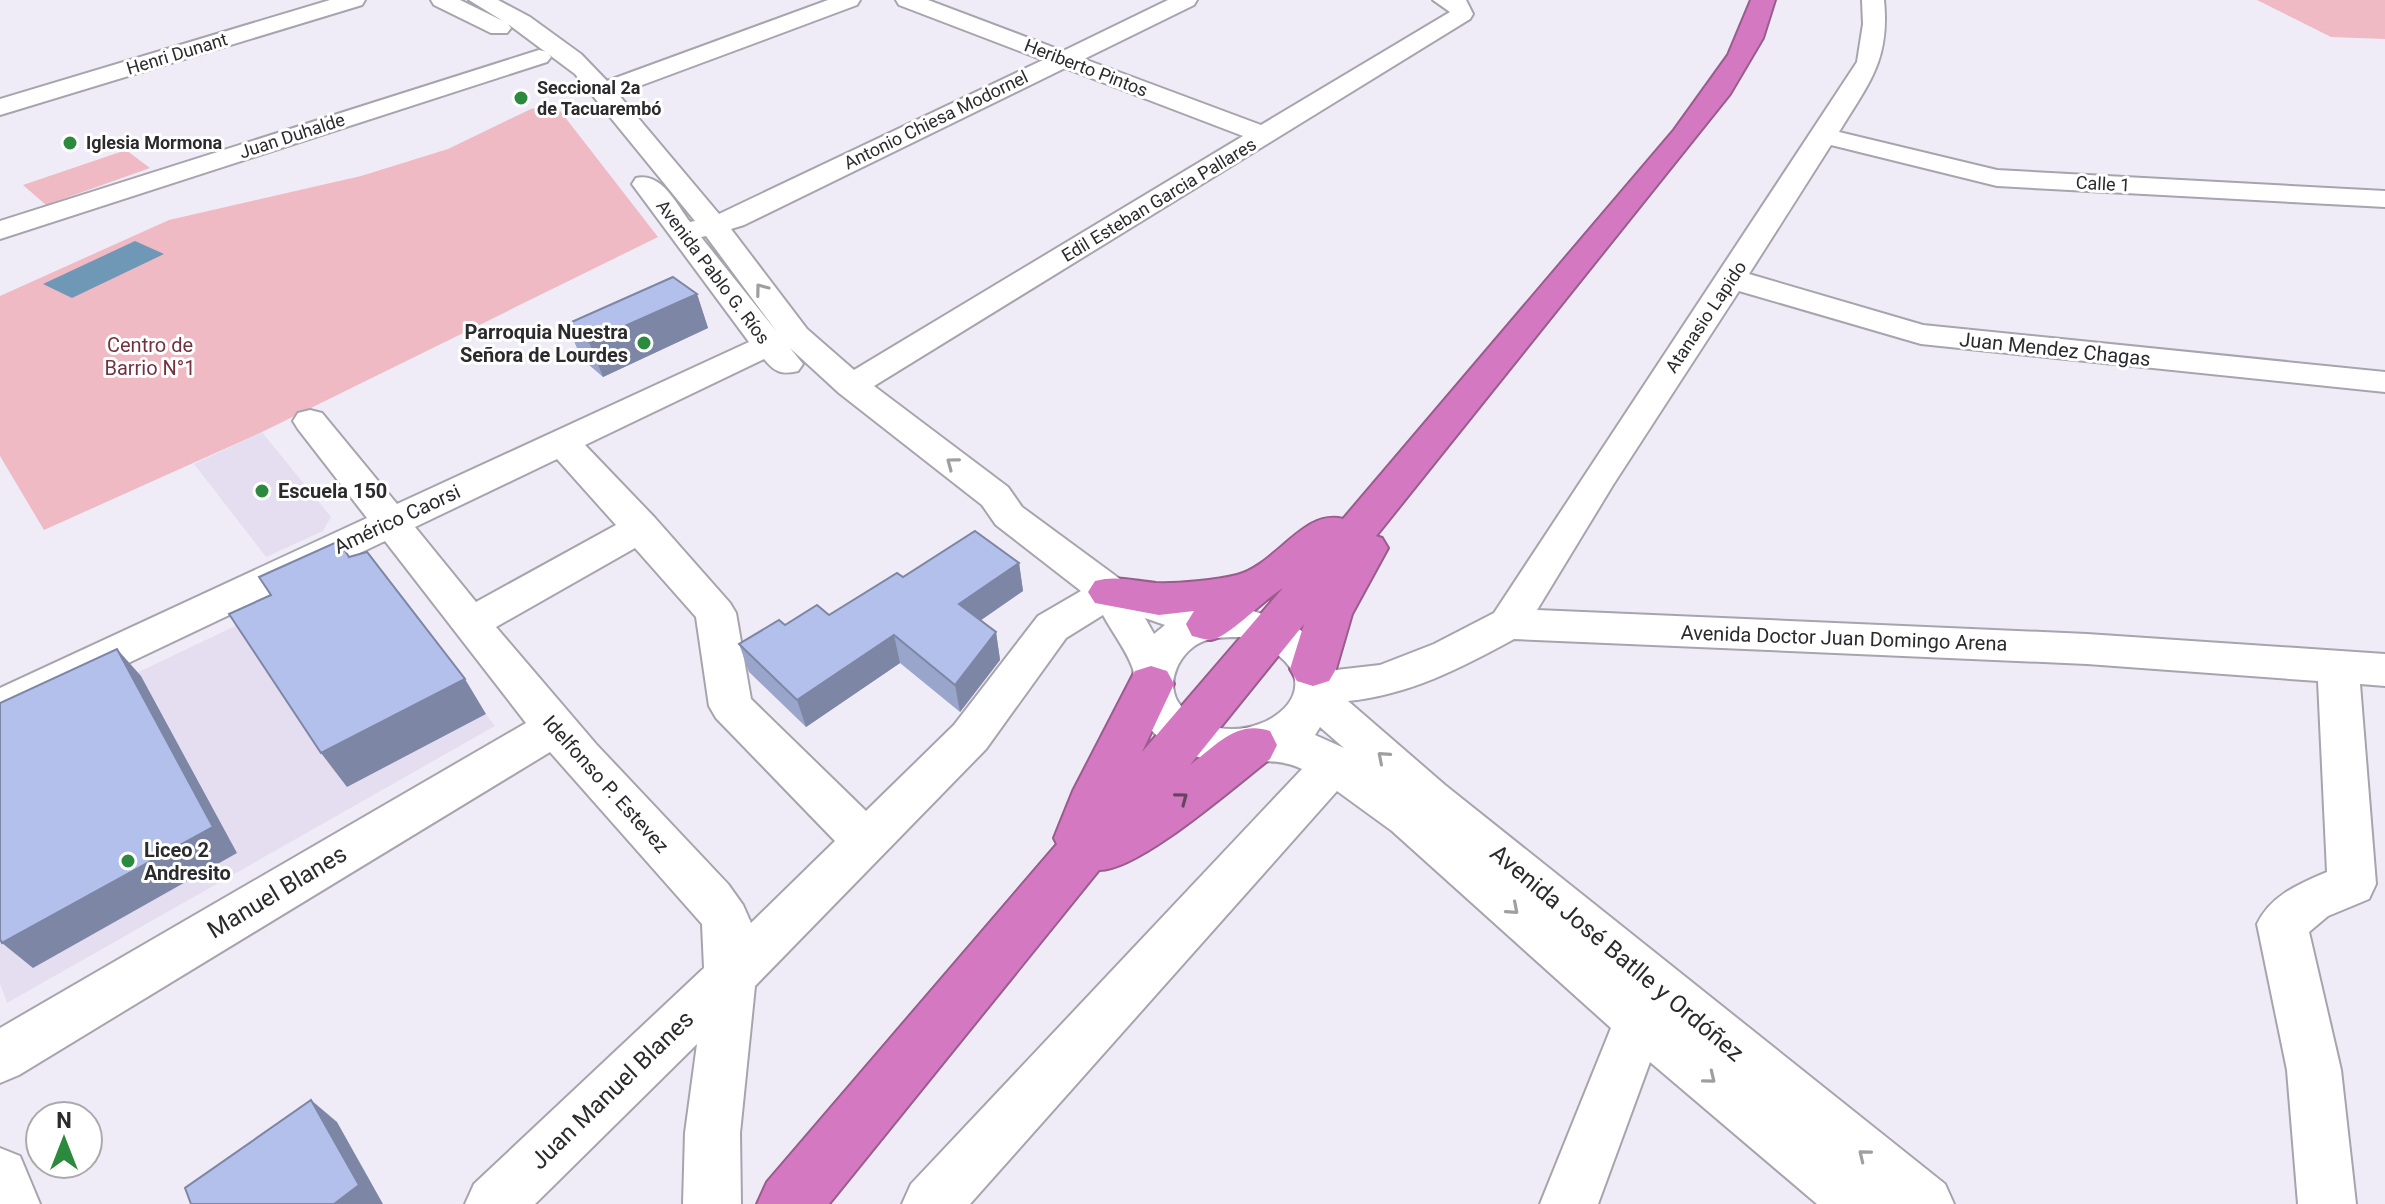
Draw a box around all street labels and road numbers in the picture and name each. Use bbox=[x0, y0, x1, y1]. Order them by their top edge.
street label: Henri Dunant bbox=[124, 28, 230, 79]
street label: Heriberto Pintos bbox=[1022, 34, 1151, 101]
street label: Antonio Chiesa Modornel bbox=[840, 66, 1031, 173]
street label: Juan Duhalde bbox=[236, 109, 347, 162]
street label: Edil Esteban Garcia Pallares bbox=[1058, 133, 1260, 266]
street label: Calle 1 bbox=[2075, 172, 2131, 195]
street label: Avenida Pablo G. Ríos bbox=[652, 195, 774, 348]
street label: Atanasio Lapido bbox=[1661, 257, 1751, 376]
street label: Juan Mendez Chagas bbox=[1958, 327, 2152, 371]
street label: Américo Caorsi bbox=[330, 479, 464, 559]
street label: Avenida Doctor Juan Domingo Arena bbox=[1680, 620, 2008, 656]
street label: Idelfonso P. Estevez bbox=[538, 710, 674, 858]
street label: Avenida José Batlle y Ordóñez bbox=[1485, 839, 1749, 1067]
street label: Manuel Blanes bbox=[202, 840, 352, 944]
street label: Juan Manuel Blanes bbox=[525, 1005, 699, 1175]

